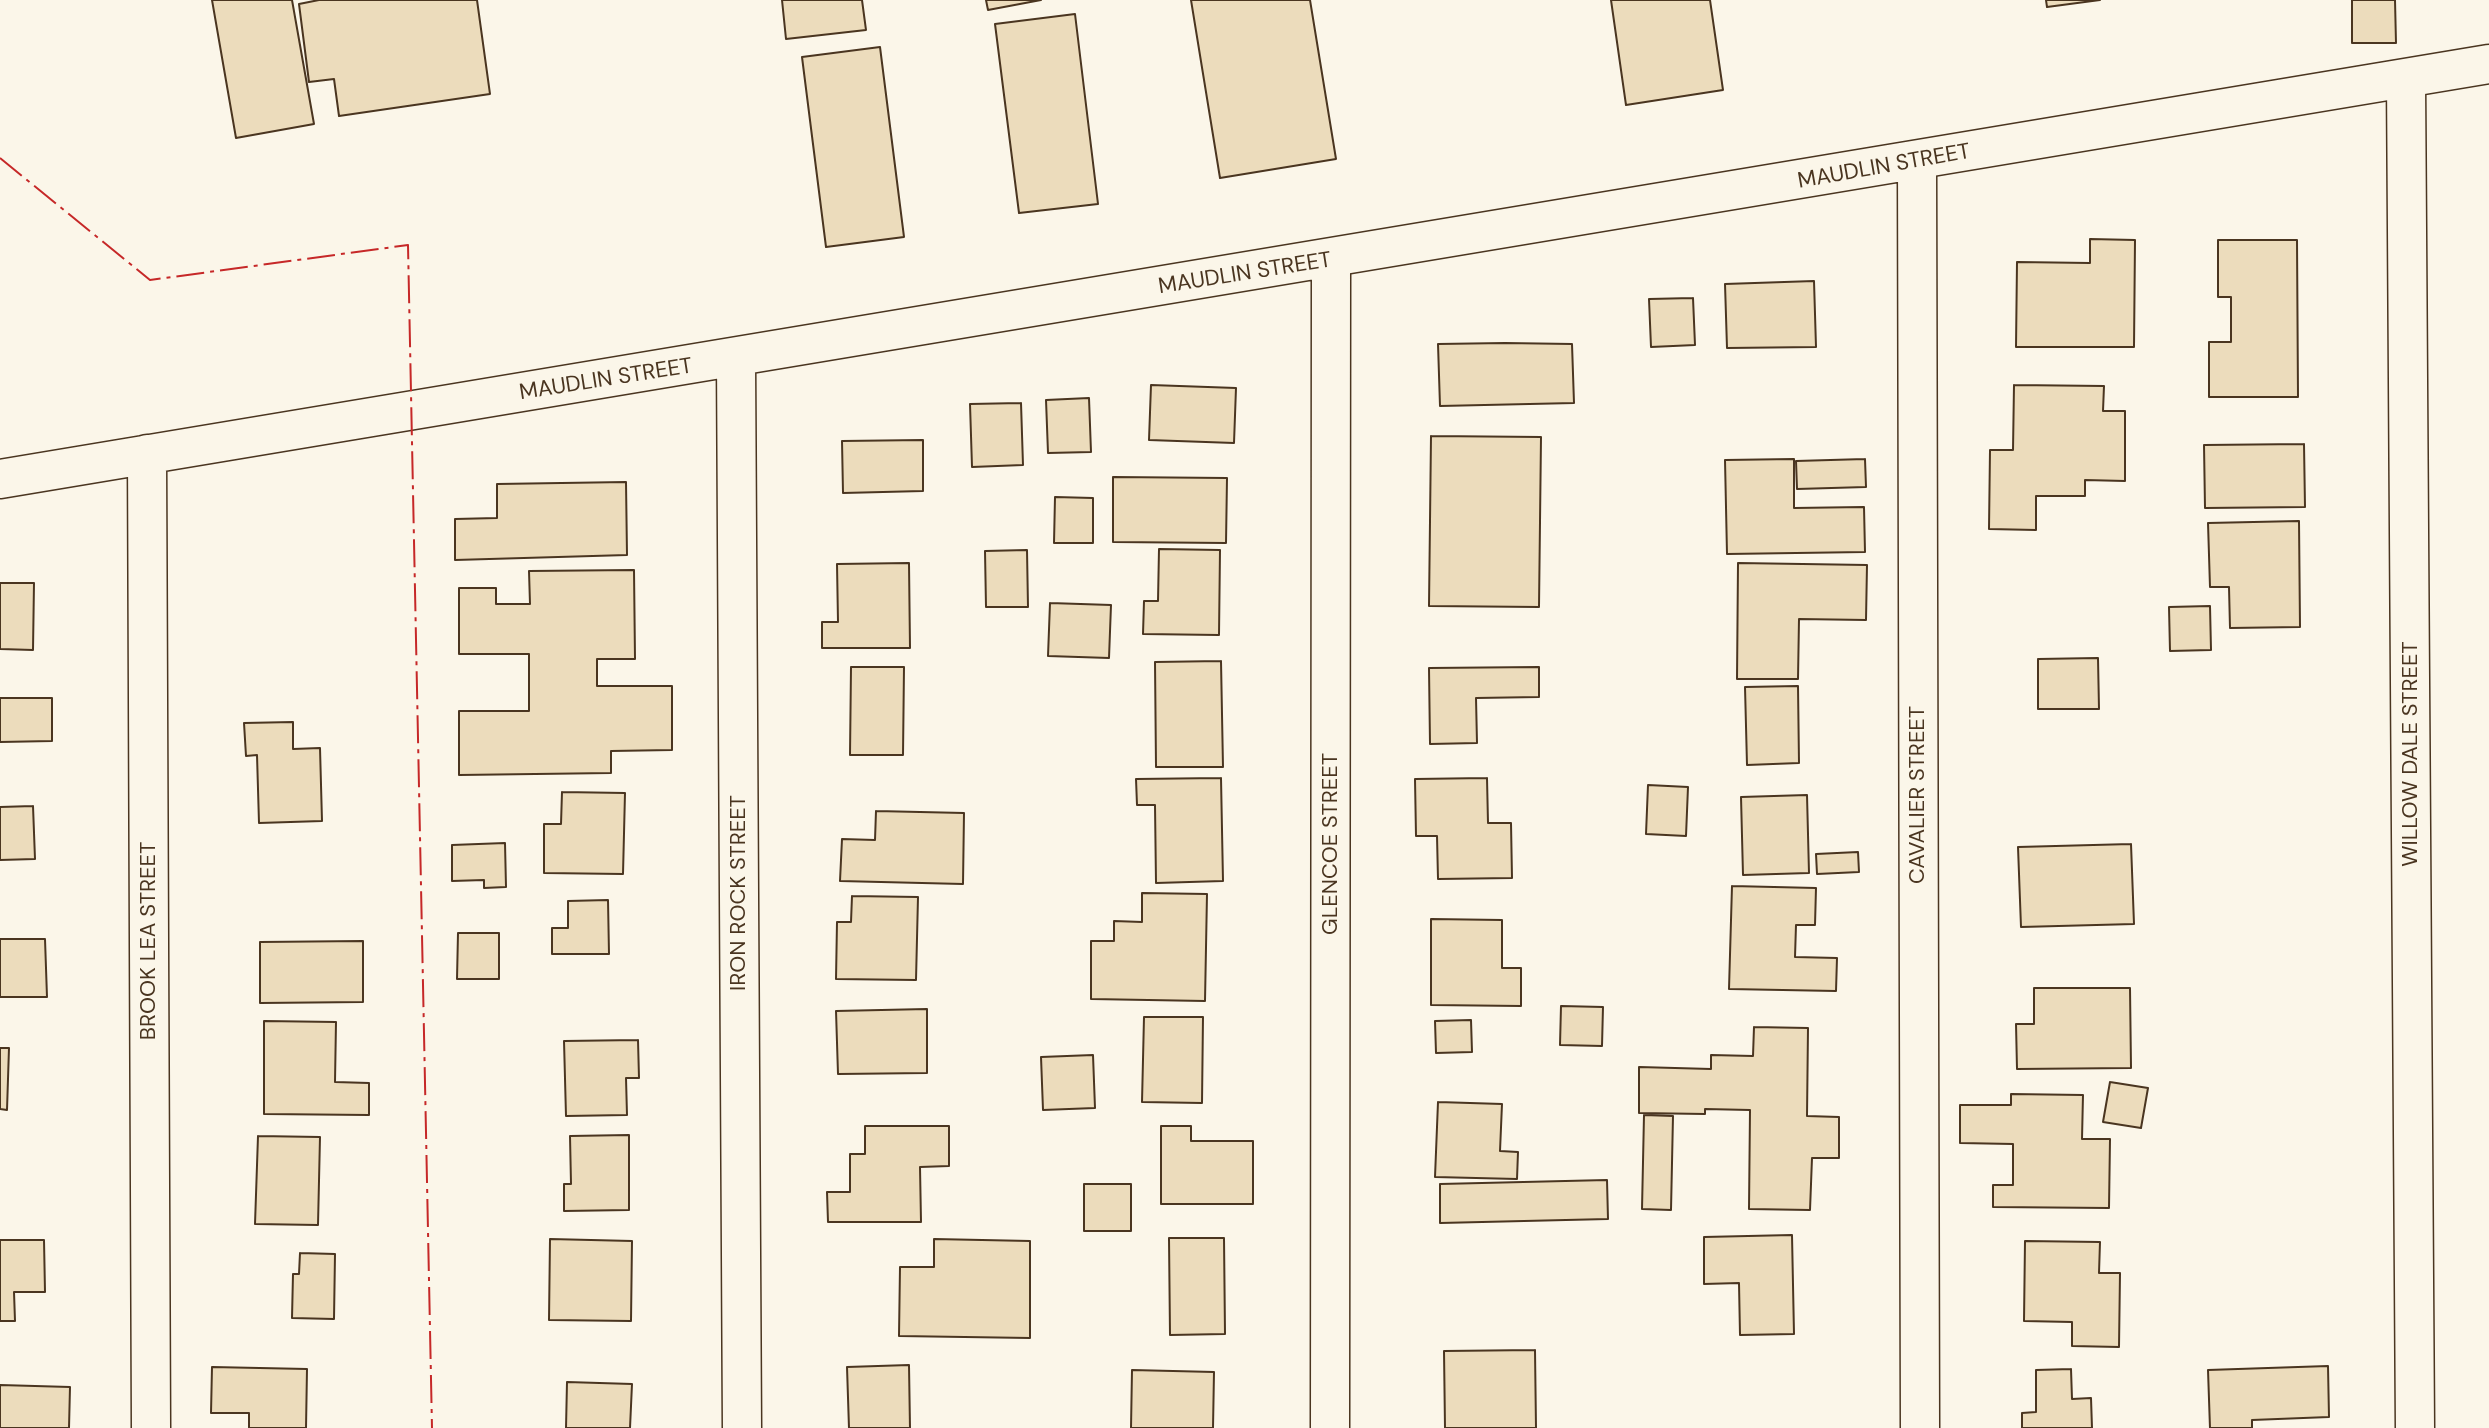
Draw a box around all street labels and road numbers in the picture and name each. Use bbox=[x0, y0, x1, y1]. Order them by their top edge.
street label: MAUDLIN STREET bbox=[1796, 139, 1972, 195]
street label: MAUDLIN STREET bbox=[1157, 247, 1333, 301]
street label: MAUDLIN STREET bbox=[518, 353, 694, 407]
street label: WILLOW DALE STREET bbox=[2398, 641, 2424, 867]
street label: CAVALIER STREET bbox=[1905, 706, 1931, 884]
street label: GLENCOE STREET bbox=[1318, 753, 1344, 935]
street label: IRON ROCK STREET bbox=[726, 795, 752, 991]
street label: BROOK LEA STREET bbox=[136, 842, 162, 1040]

